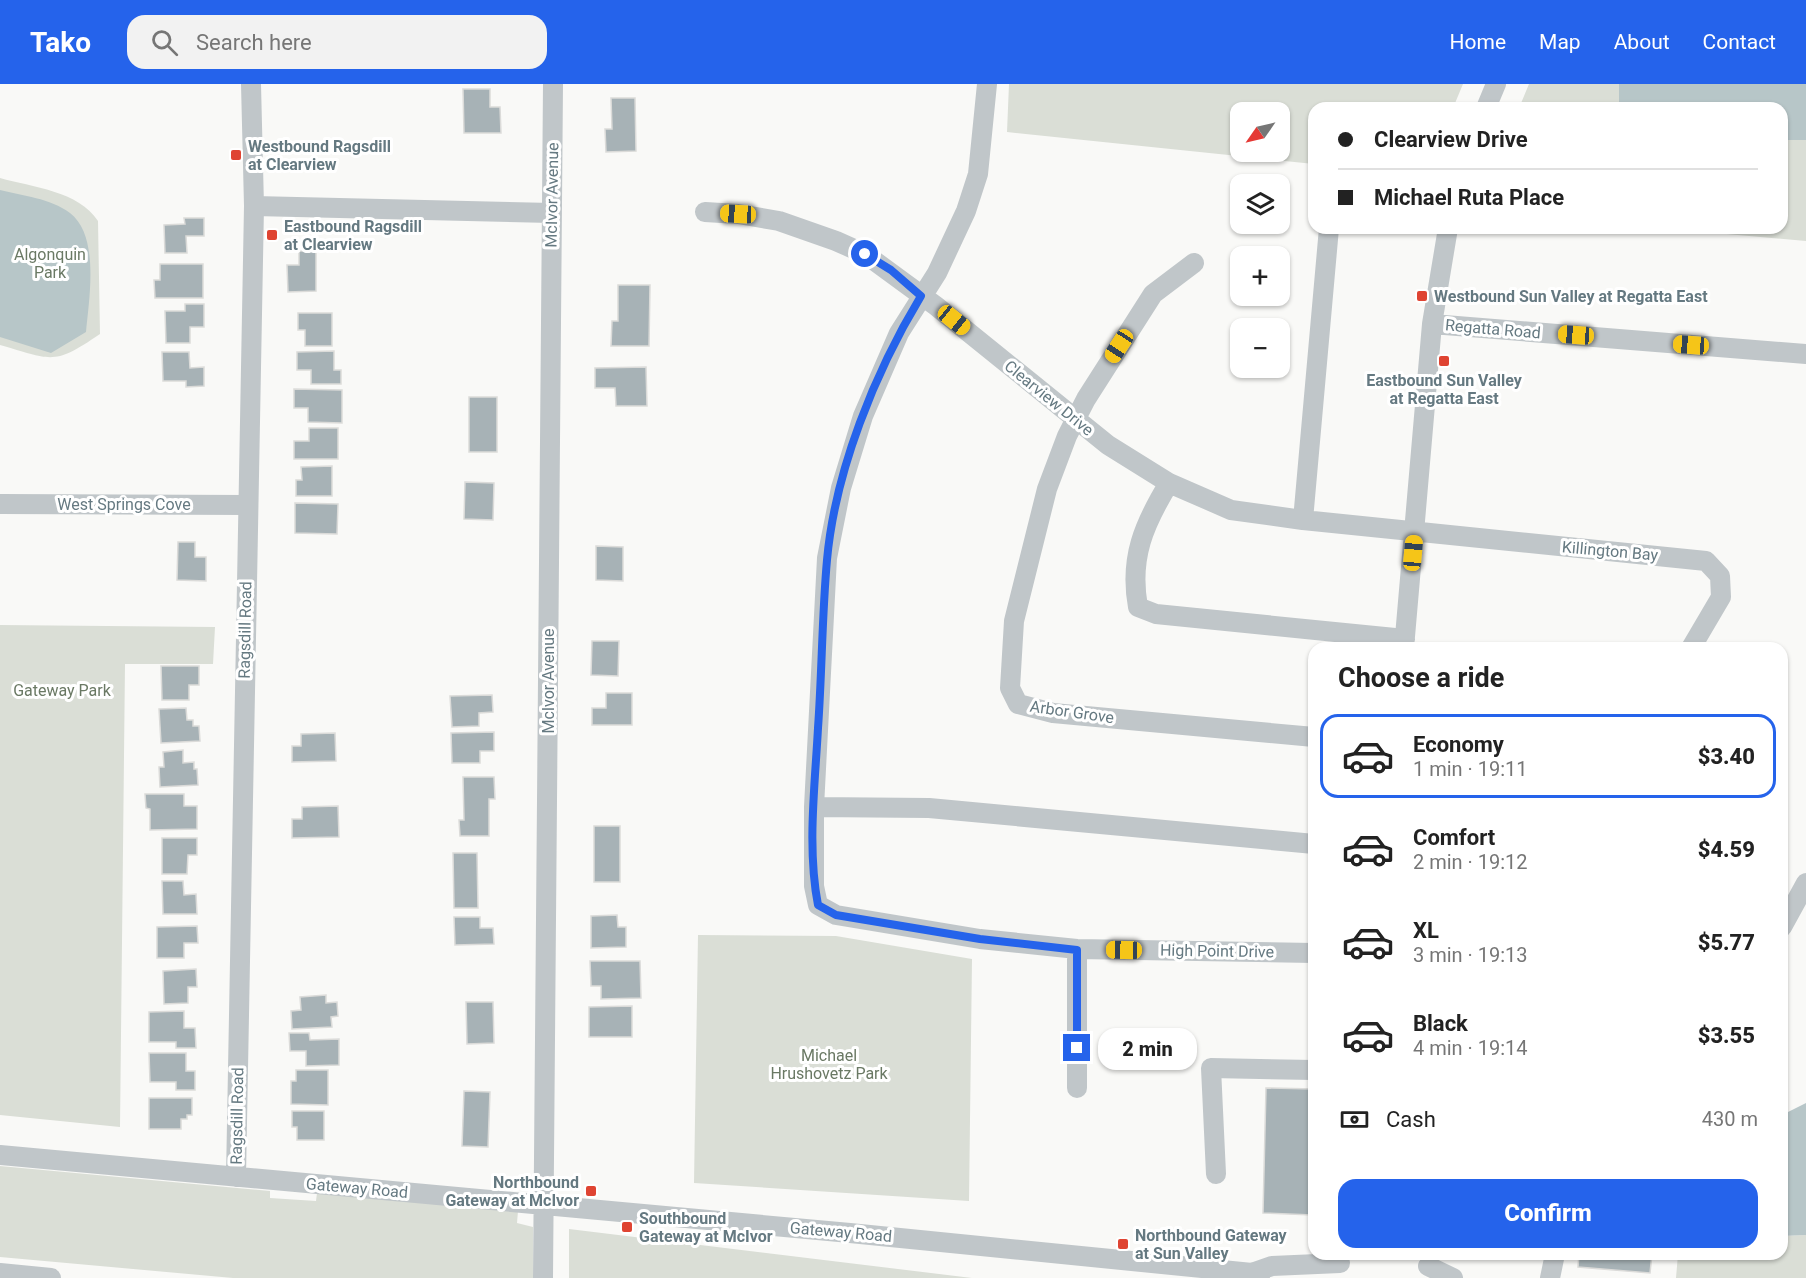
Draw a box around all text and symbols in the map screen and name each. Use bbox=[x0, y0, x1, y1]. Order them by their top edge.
search box bbox=[127, 15, 547, 69]
text: Tako bbox=[30, 26, 91, 59]
icon: search bbox=[148, 26, 181, 59]
text: Search here bbox=[196, 30, 312, 55]
text: Home bbox=[1450, 30, 1506, 54]
text: Map bbox=[1539, 30, 1581, 54]
text: About bbox=[1614, 30, 1670, 54]
text: Contact bbox=[1703, 30, 1776, 54]
north arrow bbox=[1230, 102, 1290, 162]
map controls bbox=[1230, 102, 1290, 378]
text: Clearview Drive bbox=[1374, 127, 1528, 152]
place label: Westbound Ragsdill at Clearview bbox=[248, 137, 391, 174]
street label: McIvor Avenue bbox=[542, 142, 562, 248]
marker: Westbound Ragsdill at Clearview bbox=[229, 148, 243, 162]
button: layers bbox=[1230, 174, 1290, 234]
text: Michael Ruta Place bbox=[1374, 185, 1564, 210]
car bbox=[720, 204, 756, 224]
place label: Eastbound Ragsdill at Clearview bbox=[284, 217, 422, 254]
marker: Eastbound Ragsdill at Clearview bbox=[265, 228, 279, 242]
route start bbox=[851, 240, 878, 267]
park label: Algonquin Park bbox=[14, 245, 86, 282]
button: + bbox=[1230, 246, 1290, 306]
place label: Westbound Sun Valley at Regatta East bbox=[1434, 287, 1708, 306]
marker: Westbound Sun Valley at Regatta East bbox=[1415, 289, 1429, 303]
car bbox=[934, 302, 974, 338]
street label: Regatta Road bbox=[1444, 315, 1542, 343]
button: − bbox=[1230, 318, 1290, 378]
car bbox=[1557, 325, 1595, 345]
car bbox=[1102, 326, 1136, 366]
car bbox=[1672, 335, 1710, 355]
marker: Eastbound Sun Valley at Regatta East bbox=[1437, 354, 1451, 368]
street label: Clearview Drive bbox=[1001, 356, 1097, 440]
place label: Eastbound Sun Valley at Regatta East bbox=[1366, 371, 1523, 408]
street label: West Springs Cove bbox=[57, 495, 191, 514]
car bbox=[1402, 534, 1424, 572]
street label: Killington Bay bbox=[1561, 537, 1659, 565]
street label: Ragsdill Road bbox=[235, 581, 255, 679]
street label: McIvor Avenue bbox=[539, 628, 558, 734]
text: Choose a ride bbox=[1338, 662, 1504, 694]
park label: Gateway Park bbox=[13, 681, 112, 700]
street label: Arbor Grove bbox=[1029, 697, 1115, 727]
icon: car bbox=[1341, 729, 1395, 783]
text: Economy bbox=[1413, 732, 1504, 757]
text: $3.40 bbox=[1698, 744, 1755, 769]
text: 1 min · 19:11 bbox=[1413, 757, 1528, 781]
icon: car bbox=[1341, 822, 1395, 876]
text: Comfort bbox=[1413, 825, 1495, 850]
text: $4.59 bbox=[1698, 837, 1755, 862]
text: 2 min · 19:12 bbox=[1413, 850, 1528, 874]
icon: car bbox=[1341, 915, 1395, 969]
text: XL bbox=[1413, 918, 1439, 943]
text: $5.77 bbox=[1698, 930, 1755, 955]
car bbox=[1106, 941, 1142, 959]
street label: High Point Drive bbox=[1160, 941, 1274, 961]
text: 3 min · 19:13 bbox=[1413, 943, 1528, 967]
icon: car bbox=[1341, 1008, 1395, 1062]
text: Black bbox=[1413, 1011, 1468, 1036]
text: $3.55 bbox=[1698, 1023, 1755, 1048]
callout: 2 min bbox=[1098, 1027, 1197, 1069]
route end bbox=[1063, 1034, 1090, 1061]
text: 4 min · 19:14 bbox=[1413, 1036, 1528, 1060]
text: 2 min bbox=[1122, 1037, 1173, 1061]
park label: Michael Hrushovetz Park bbox=[770, 1046, 889, 1083]
street label: Ragsdill Road bbox=[227, 1067, 247, 1165]
icon: cash bbox=[1338, 1103, 1371, 1136]
text: Cash bbox=[1386, 1107, 1436, 1132]
text: 430 m bbox=[1702, 1107, 1758, 1131]
place label: Northbound Gateway at McIvor bbox=[445, 1173, 579, 1210]
street label: Gateway Road bbox=[305, 1174, 409, 1202]
button: Confirm bbox=[1338, 1179, 1758, 1248]
marker: Northbound Gateway at McIvor bbox=[584, 1184, 598, 1198]
place label: Southbound Gateway at McIvor bbox=[639, 1209, 773, 1246]
street label: Gateway Road bbox=[789, 1218, 893, 1246]
marker: Southbound Gateway at McIvor bbox=[620, 1220, 634, 1234]
place label: Northbound Gateway at Sun Valley bbox=[1135, 1226, 1288, 1263]
marker: Northbound Gateway at Sun Valley bbox=[1116, 1237, 1130, 1251]

